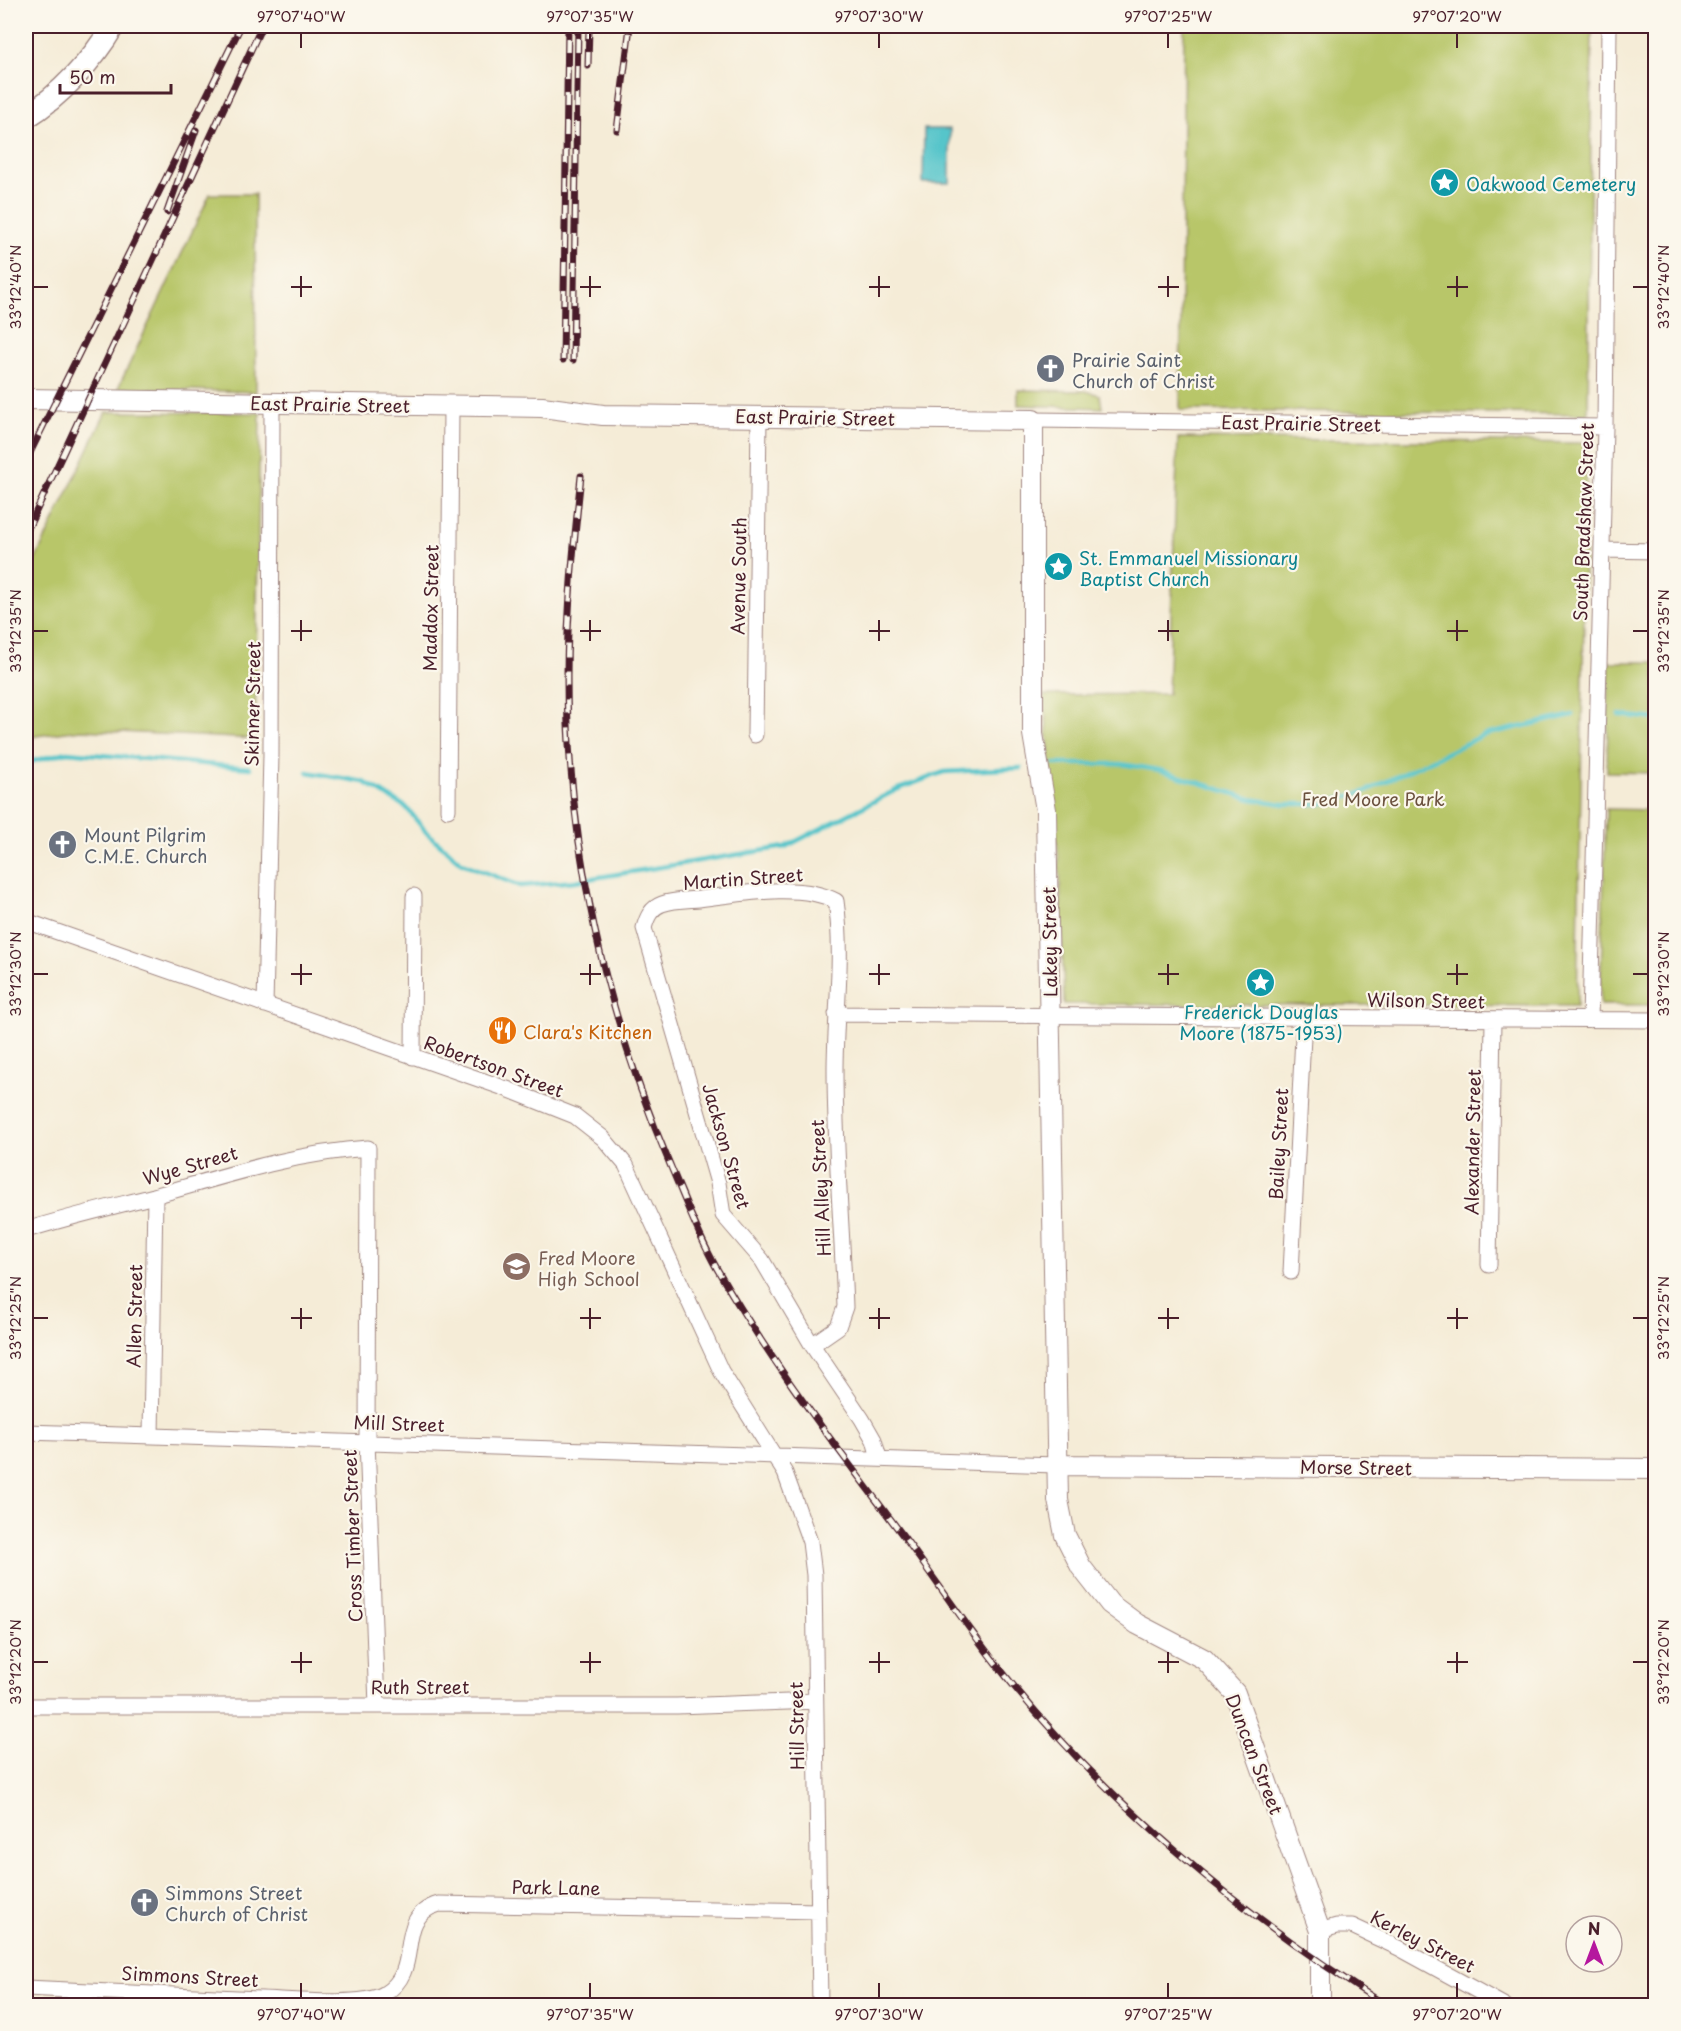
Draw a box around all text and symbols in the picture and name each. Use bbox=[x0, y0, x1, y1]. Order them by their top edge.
text: 97°07'40"W bbox=[257, 4, 346, 27]
text: 97°07'35"W bbox=[546, 4, 634, 27]
text: 97°07'30"W bbox=[835, 4, 924, 27]
text: 97°07'25"W bbox=[1124, 4, 1213, 27]
text: 97°07'20"W bbox=[1412, 4, 1502, 27]
scale bar bbox=[60, 57, 171, 95]
text: 50 m bbox=[69, 63, 116, 90]
place icon: Oakwood Cemetery bbox=[1429, 167, 1461, 199]
place label: Oakwood Cemetery bbox=[1466, 170, 1636, 197]
text: 33°12'40"N bbox=[3, 244, 26, 330]
text: 33°12'40"N bbox=[1651, 244, 1674, 330]
place label: Prairie Saint Church of Christ bbox=[1072, 346, 1215, 394]
church icon: Prairie Saint Church of Christ bbox=[1035, 353, 1067, 385]
street label: East Prairie Street bbox=[250, 389, 410, 419]
street label: East Prairie Street bbox=[735, 402, 895, 432]
street label: East Prairie Street bbox=[1221, 408, 1381, 438]
street label: South Bradshaw Street bbox=[1566, 423, 1600, 621]
street label: Avenue South bbox=[723, 517, 753, 635]
street label: Maddox Street bbox=[415, 544, 445, 672]
place label: St. Emmanuel Missionary Baptist Church bbox=[1079, 544, 1298, 592]
place icon: St. Emmanuel Missionary Baptist Church bbox=[1042, 551, 1074, 583]
text: 33°12'35"N bbox=[3, 589, 26, 673]
text: 33°12'35"N bbox=[1651, 589, 1674, 673]
street label: Skinner Street bbox=[237, 641, 267, 767]
park label: Fred Moore Park bbox=[1301, 785, 1445, 812]
place label: Mount Pilgrim C.M.E. Church bbox=[84, 821, 207, 869]
church icon: Mount Pilgrim C.M.E. Church bbox=[47, 828, 79, 860]
street label: Martin Street bbox=[682, 860, 804, 896]
street label: Lakey Street bbox=[1035, 887, 1063, 997]
text: 33°12'30"N bbox=[3, 931, 26, 1017]
text: 33°12'30"N bbox=[1651, 931, 1674, 1017]
place icon: Frederick Douglas Moore (1875-1953) bbox=[1245, 966, 1277, 998]
street label: Wilson Street bbox=[1367, 985, 1485, 1015]
place label: Frederick Douglas Moore (1875-1953) bbox=[1179, 998, 1343, 1046]
restaurant icon: Clara's Kitchen bbox=[486, 1015, 518, 1047]
place label: Clara's Kitchen bbox=[523, 1018, 652, 1045]
street label: Robertson Street bbox=[421, 1028, 567, 1104]
street label: Alexander Street bbox=[1457, 1069, 1487, 1215]
street label: Jackson Street bbox=[696, 1080, 758, 1212]
street label: Bailey Street bbox=[1262, 1087, 1294, 1201]
street label: Hill Alley Street bbox=[803, 1119, 837, 1257]
street label: Wye Street bbox=[140, 1139, 240, 1191]
place label: Fred Moore High School bbox=[538, 1244, 640, 1292]
school or university icon: Fred Moore High School bbox=[501, 1251, 533, 1283]
street label: Allen Street bbox=[120, 1264, 148, 1368]
text: 33°12'25"N bbox=[3, 1276, 26, 1360]
text: 33°12'25"N bbox=[1651, 1276, 1674, 1360]
street label: Mill Street bbox=[353, 1408, 445, 1438]
street label: Cross Timber Street bbox=[335, 1449, 369, 1623]
street label: Morse Street bbox=[1300, 1453, 1412, 1481]
text: 33°12'20"N bbox=[3, 1619, 26, 1705]
text: 33°12'20"N bbox=[1651, 1619, 1674, 1705]
street label: Ruth Street bbox=[371, 1673, 469, 1700]
street label: Hill Street bbox=[782, 1682, 810, 1770]
street label: Duncan Street bbox=[1220, 1690, 1290, 1818]
street label: Park Lane bbox=[511, 1873, 601, 1901]
place label: Simmons Street Church of Christ bbox=[165, 1879, 308, 1927]
church icon: Simmons Street Church of Christ bbox=[128, 1886, 160, 1918]
street label: Kerley Street bbox=[1366, 1903, 1480, 1979]
north arrow bbox=[1564, 1914, 1624, 1974]
text: N bbox=[1588, 1916, 1600, 1940]
street label: Simmons Street bbox=[121, 1959, 259, 1993]
text: 97°07'40"W bbox=[257, 2002, 346, 2025]
text: 97°07'35"W bbox=[546, 2002, 634, 2025]
text: 97°07'30"W bbox=[835, 2002, 924, 2025]
text: 97°07'25"W bbox=[1124, 2002, 1213, 2025]
text: 97°07'20"W bbox=[1412, 2002, 1502, 2025]

